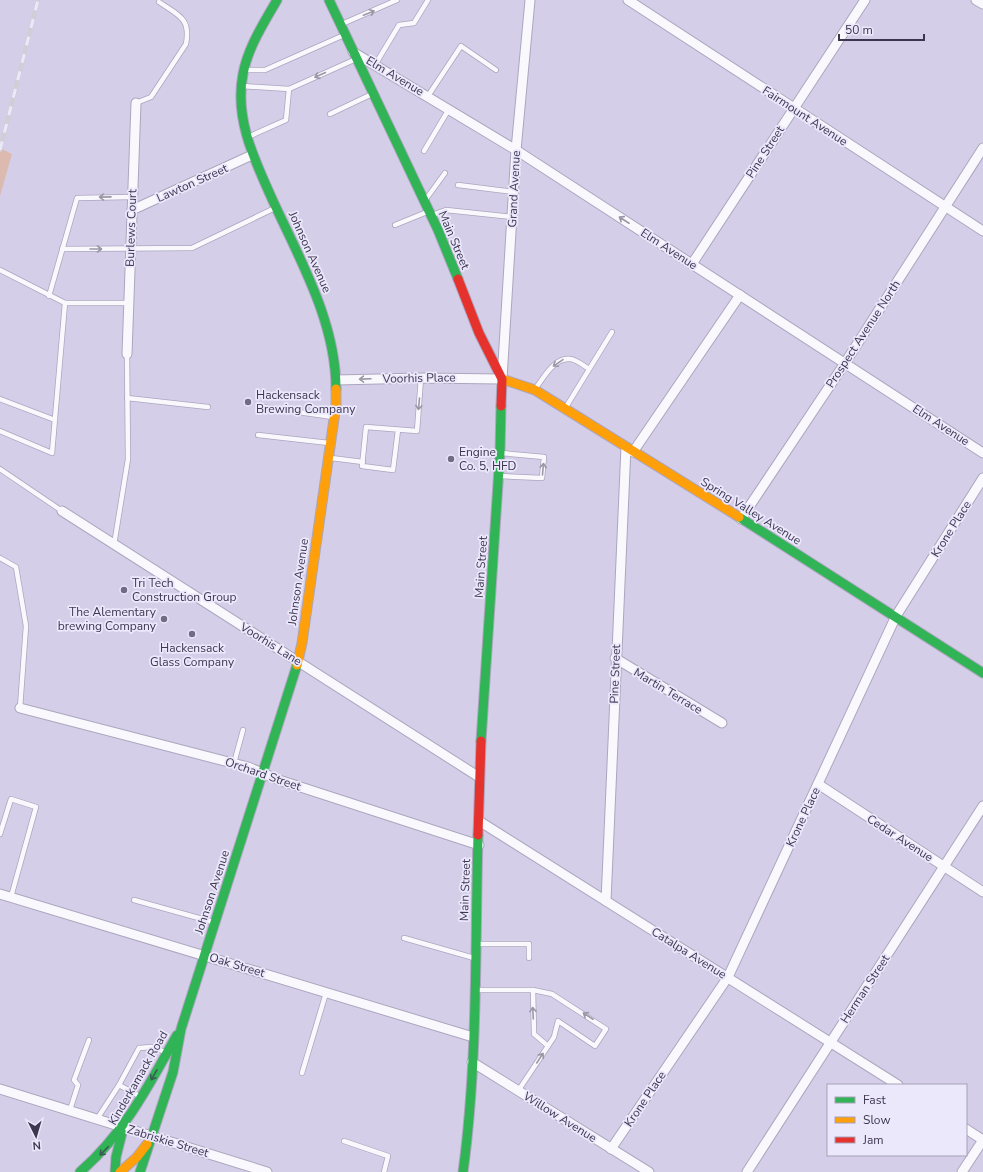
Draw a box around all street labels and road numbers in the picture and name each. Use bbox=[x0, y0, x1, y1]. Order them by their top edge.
street label: Elm Avenue bbox=[363, 52, 427, 100]
street label: Fairmount Avenue bbox=[759, 82, 851, 150]
street label: Pine Street bbox=[742, 122, 788, 181]
street label: Grand Avenue bbox=[504, 150, 524, 228]
street label: Lawton Street bbox=[154, 160, 231, 206]
street label: Burlews Court bbox=[122, 188, 140, 267]
street label: Johnson Avenue bbox=[285, 208, 335, 295]
street label: Main Street bbox=[435, 208, 474, 272]
street label: Elm Avenue bbox=[637, 225, 701, 273]
street label: Prospect Avenue North bbox=[822, 277, 904, 391]
street label: Voorhis Place bbox=[381, 369, 456, 387]
street label: Elm Avenue bbox=[909, 401, 973, 449]
street label: Spring Valley Avenue bbox=[698, 474, 804, 548]
street label: Krone Place bbox=[927, 498, 975, 560]
street label: Main Street bbox=[471, 535, 491, 599]
street label: Johnson Avenue bbox=[284, 538, 312, 627]
street label: Voorhis Lane bbox=[236, 618, 305, 669]
street label: Pine Street bbox=[606, 643, 624, 704]
street label: Martin Terrace bbox=[631, 664, 705, 718]
street label: Orchard Street bbox=[223, 754, 304, 795]
street label: Krone Place bbox=[782, 785, 824, 849]
street label: Cedar Avenue bbox=[864, 811, 936, 865]
street label: Johnson Avenue bbox=[191, 848, 233, 937]
street label: Main Street bbox=[456, 858, 474, 921]
street label: Catalpa Avenue bbox=[648, 924, 730, 982]
street label: Oak Street bbox=[207, 949, 268, 981]
street label: Herman Street bbox=[837, 951, 894, 1027]
street label: Kinderkamack Road bbox=[105, 1028, 171, 1128]
street label: Krone Place bbox=[620, 1068, 670, 1130]
street label: Willow Avenue bbox=[520, 1088, 600, 1146]
street label: Zabriskie Street bbox=[125, 1121, 211, 1161]

